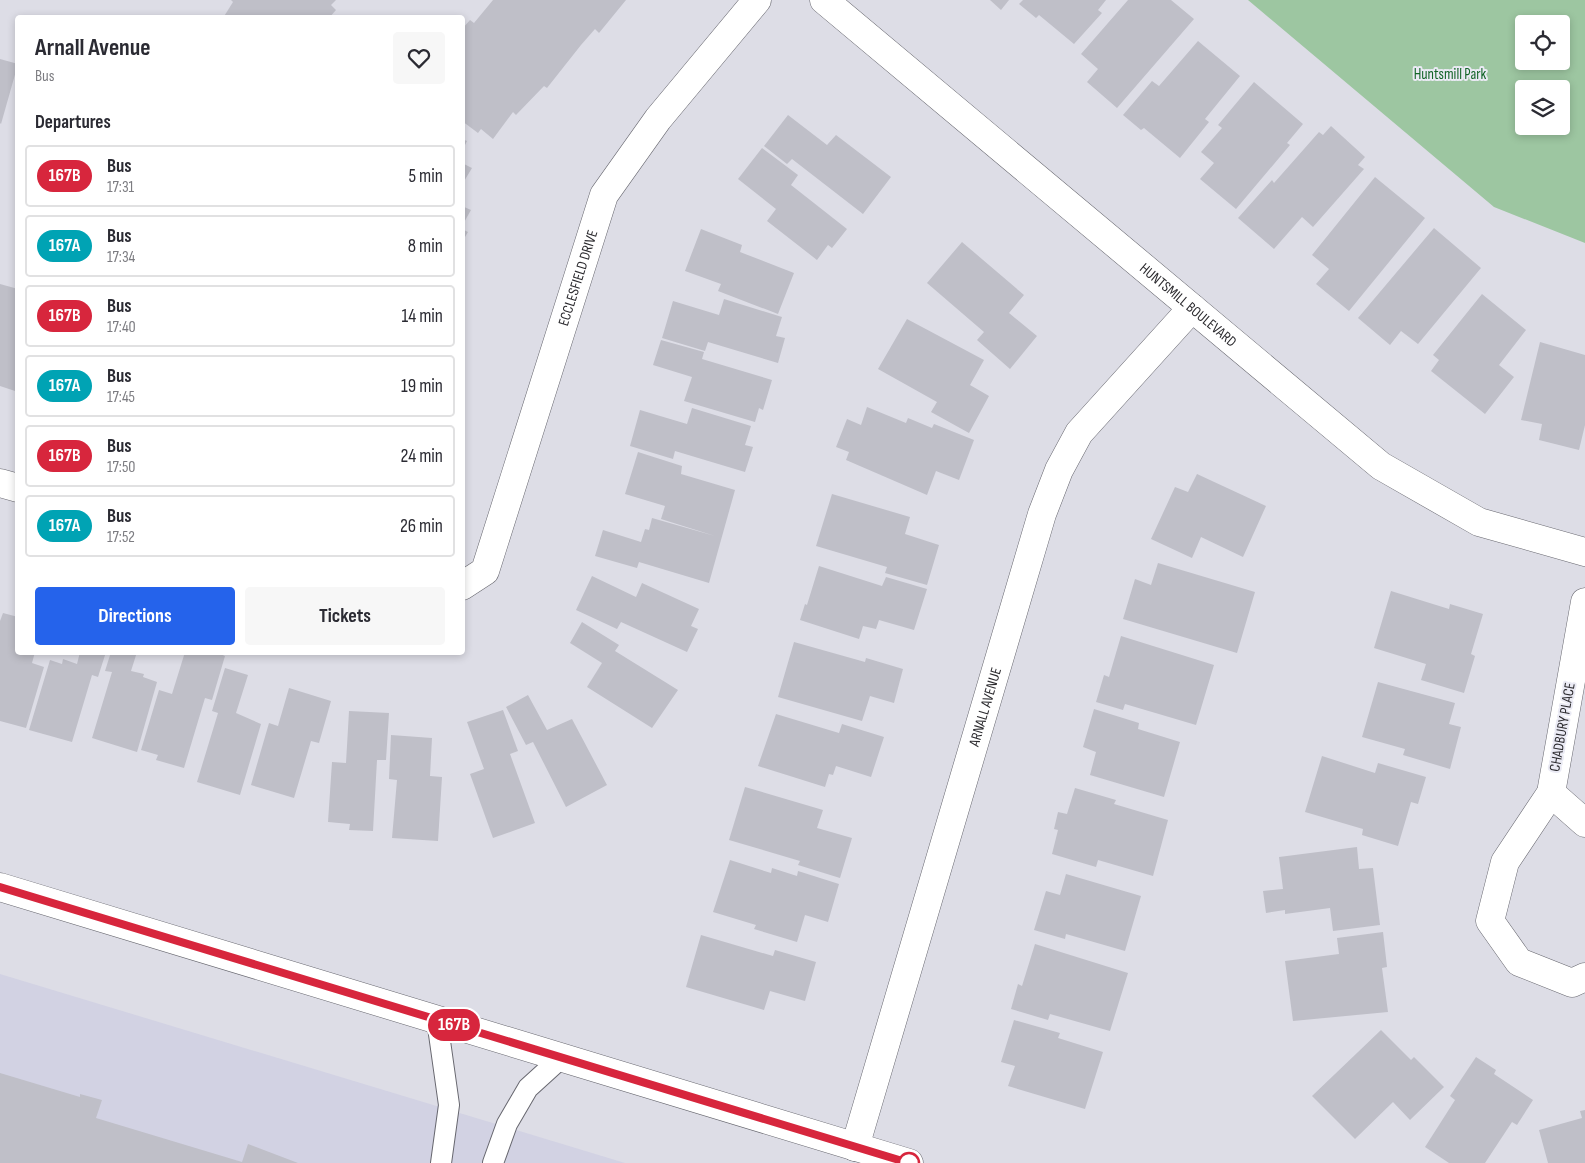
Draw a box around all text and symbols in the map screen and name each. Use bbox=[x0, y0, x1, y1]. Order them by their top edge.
map controls bbox=[1515, 15, 1570, 135]
button: locate bbox=[1515, 15, 1570, 70]
button: heart bbox=[393, 32, 445, 84]
text: Arnall Avenue bbox=[35, 33, 151, 62]
park label: Huntsmill Park bbox=[1414, 65, 1487, 84]
text: Bus bbox=[35, 67, 55, 86]
button: layers bbox=[1515, 80, 1570, 135]
text: Departures bbox=[35, 111, 111, 134]
text: Bus bbox=[107, 155, 132, 178]
text: 167B bbox=[48, 165, 81, 186]
text: 5 min bbox=[408, 165, 443, 188]
text: 17:31 bbox=[107, 178, 134, 197]
text: Bus bbox=[107, 225, 132, 248]
street label: ECCLESFIELD DRIVE bbox=[554, 228, 602, 328]
text: 167A bbox=[49, 235, 80, 256]
text: 8 min bbox=[408, 235, 443, 258]
text: 17:34 bbox=[107, 248, 135, 267]
street label: HUNTSMILL BOULEVARD bbox=[1136, 259, 1240, 351]
text: Bus bbox=[107, 295, 132, 318]
text: 167B bbox=[48, 305, 81, 326]
text: 14 min bbox=[402, 305, 443, 328]
text: 17:40 bbox=[107, 318, 136, 337]
text: Bus bbox=[107, 365, 132, 388]
text: 167A bbox=[49, 375, 80, 396]
text: 19 min bbox=[401, 375, 443, 398]
text: 17:45 bbox=[107, 388, 135, 407]
text: Bus bbox=[107, 435, 132, 458]
text: 167B bbox=[48, 445, 81, 466]
text: 24 min bbox=[400, 445, 443, 468]
text: 17:50 bbox=[107, 458, 135, 477]
text: Bus bbox=[107, 505, 132, 528]
text: 167A bbox=[49, 515, 80, 536]
text: 26 min bbox=[400, 515, 443, 538]
text: 17:52 bbox=[107, 528, 135, 547]
button: Directions bbox=[35, 587, 235, 645]
button: Tickets bbox=[245, 587, 445, 645]
street label: ARNALL AVENUE bbox=[965, 665, 1006, 750]
street label: CHADBURY PLACE bbox=[1545, 681, 1580, 773]
line badge: 167B bbox=[419, 1009, 489, 1041]
text: 167B bbox=[438, 1014, 470, 1035]
unlabelled marker bbox=[898, 1152, 920, 1163]

